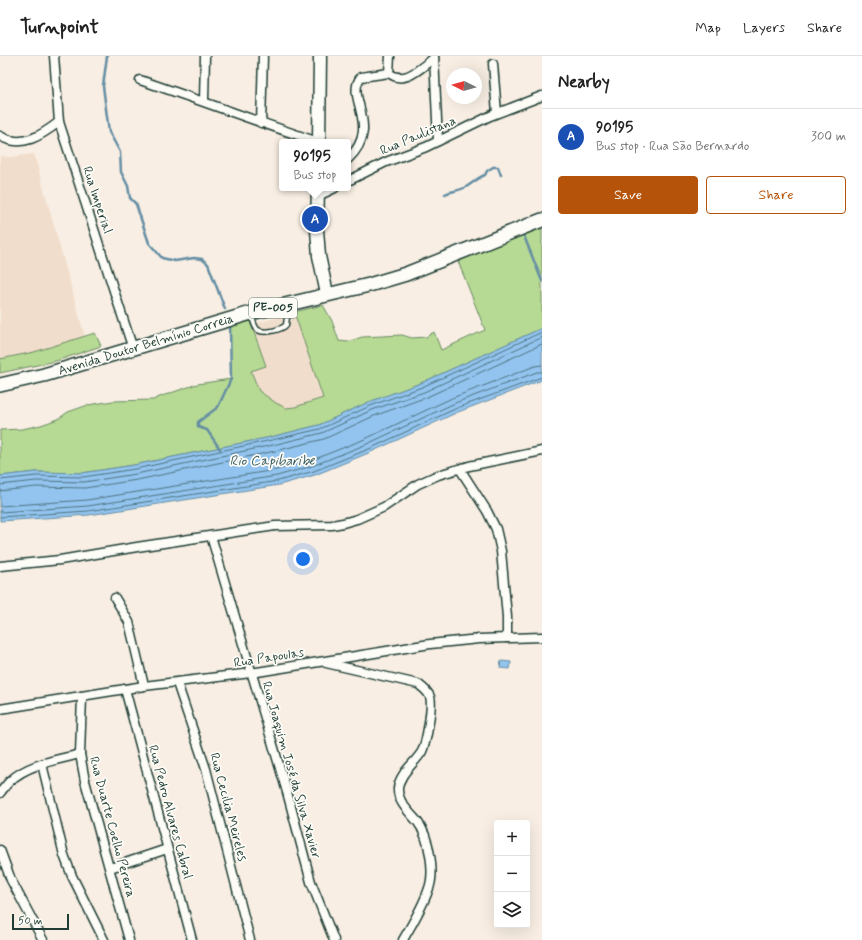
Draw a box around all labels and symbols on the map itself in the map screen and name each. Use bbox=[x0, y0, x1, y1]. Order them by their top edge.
north arrow bbox=[446, 68, 482, 104]
street label: Rua Paulistana bbox=[378, 112, 458, 160]
street label: Rua Imperial bbox=[78, 164, 116, 236]
pin: A bbox=[302, 204, 328, 234]
road number: PE-005 bbox=[249, 298, 297, 318]
street label: Avenida Doutor Belmínio Correia bbox=[56, 310, 236, 380]
water label: Rio Capibaribe bbox=[229, 452, 316, 470]
your location bbox=[293, 549, 313, 569]
street label: Rua Papoulas bbox=[233, 644, 306, 672]
street label: Rua Joaquim José da Silva Xavier bbox=[258, 679, 325, 861]
street label: Rua Pedro Alvares Cabral bbox=[144, 743, 196, 881]
street label: Rua Cecilia Meireles bbox=[205, 751, 251, 863]
street label: Rua Duarte Coelho Pereira bbox=[85, 755, 139, 900]
scale bar bbox=[12, 912, 69, 931]

